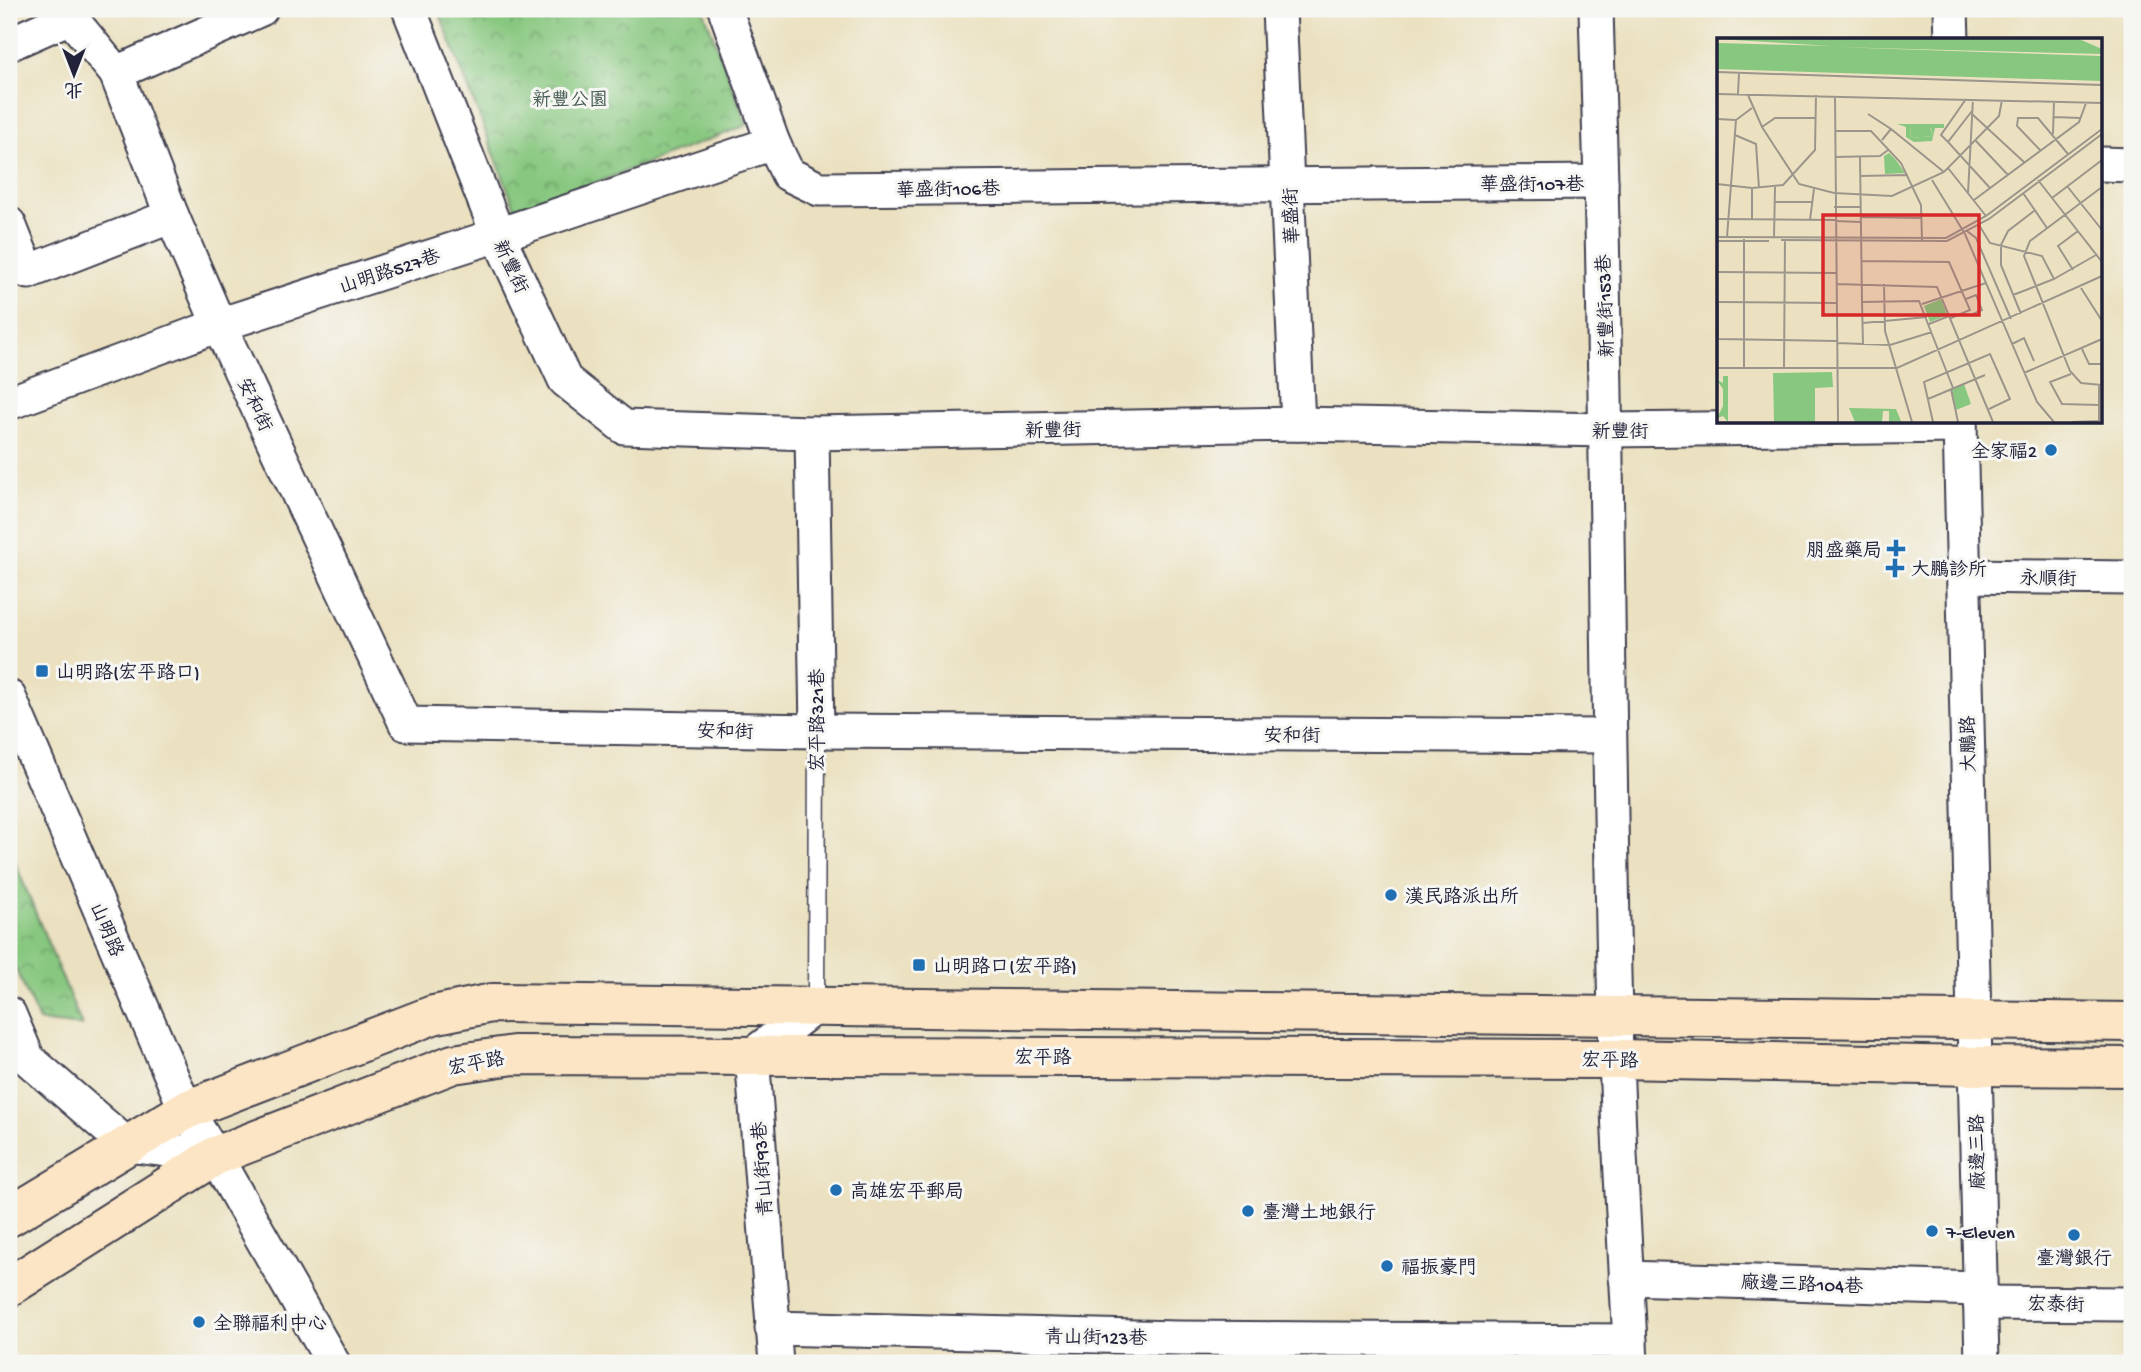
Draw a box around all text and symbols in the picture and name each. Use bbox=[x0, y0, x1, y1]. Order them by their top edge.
north arrow bbox=[38, 38, 108, 108]
inset map bbox=[1717, 38, 2102, 424]
text: 北 bbox=[64, 76, 84, 99]
park label: 新豐公園 bbox=[532, 89, 608, 113]
street label: 華盛街107巷 bbox=[1480, 174, 1584, 198]
street label: 華盛街106巷 bbox=[896, 178, 1000, 204]
street label: 華盛街 bbox=[1280, 187, 1306, 245]
street label: 新豐街 bbox=[486, 236, 532, 298]
street label: 山明路527巷 bbox=[336, 245, 444, 301]
street label: 新豐街153巷 bbox=[1593, 254, 1621, 358]
street label: 安和街 bbox=[230, 374, 276, 436]
street label: 新豐街 bbox=[1024, 420, 1082, 444]
street label: 新豐街 bbox=[1591, 421, 1649, 445]
place label: 全家福2 bbox=[1971, 441, 2037, 465]
marker: 全家福2 bbox=[2043, 442, 2059, 458]
place label: 朋盛藥局 bbox=[1806, 540, 1882, 564]
marker: 朋盛藥局 bbox=[1888, 541, 1904, 557]
marker: 大鵬診所 bbox=[1885, 558, 1905, 578]
place label: 大鵬診所 bbox=[1911, 559, 1987, 583]
street label: 永順街 bbox=[2019, 568, 2077, 592]
place label: 山明路(宏平路口) bbox=[56, 662, 200, 686]
marker: 山明路(宏平路口) bbox=[34, 663, 50, 679]
street label: 宏平路321巷 bbox=[807, 669, 831, 771]
street label: 大鵬路 bbox=[1958, 715, 1982, 773]
street label: 安和街 bbox=[696, 721, 754, 745]
street label: 安和街 bbox=[1263, 725, 1321, 749]
place label: 漢民路派出所 bbox=[1405, 886, 1519, 910]
marker: 漢民路派出所 bbox=[1383, 887, 1399, 903]
street label: 山明路 bbox=[83, 899, 127, 961]
place label: 山明路口(宏平路) bbox=[933, 956, 1077, 980]
marker: 山明路口(宏平路) bbox=[911, 957, 927, 973]
street label: 宏平路 bbox=[1014, 1047, 1072, 1071]
street label: 宏平路 bbox=[446, 1048, 507, 1082]
street label: 宏平路 bbox=[1581, 1050, 1639, 1074]
street label: 廠邊三路 bbox=[1966, 1114, 1992, 1190]
street label: 青山街93巷 bbox=[749, 1120, 779, 1217]
place label: 高雄宏平郵局 bbox=[850, 1181, 964, 1205]
marker: 高雄宏平郵局 bbox=[828, 1182, 844, 1198]
place label: 臺灣土地銀行 bbox=[1262, 1202, 1376, 1226]
marker: 臺灣土地銀行 bbox=[1240, 1203, 1256, 1219]
marker: 7-Eleven bbox=[1924, 1223, 1940, 1239]
place label: 7-Eleven bbox=[1945, 1223, 2015, 1246]
marker: 臺灣銀行 bbox=[2066, 1227, 2082, 1243]
place label: 臺灣銀行 bbox=[2036, 1248, 2112, 1272]
place label: 福振豪門 bbox=[1401, 1257, 1477, 1281]
marker: 福振豪門 bbox=[1379, 1258, 1395, 1274]
street label: 廠邊三路104巷 bbox=[1740, 1272, 1864, 1300]
street label: 宏泰街 bbox=[2027, 1294, 2085, 1318]
place label: 全聯福利中心 bbox=[213, 1313, 327, 1337]
marker: 全聯福利中心 bbox=[191, 1314, 207, 1330]
street label: 青山街123巷 bbox=[1044, 1326, 1148, 1352]

